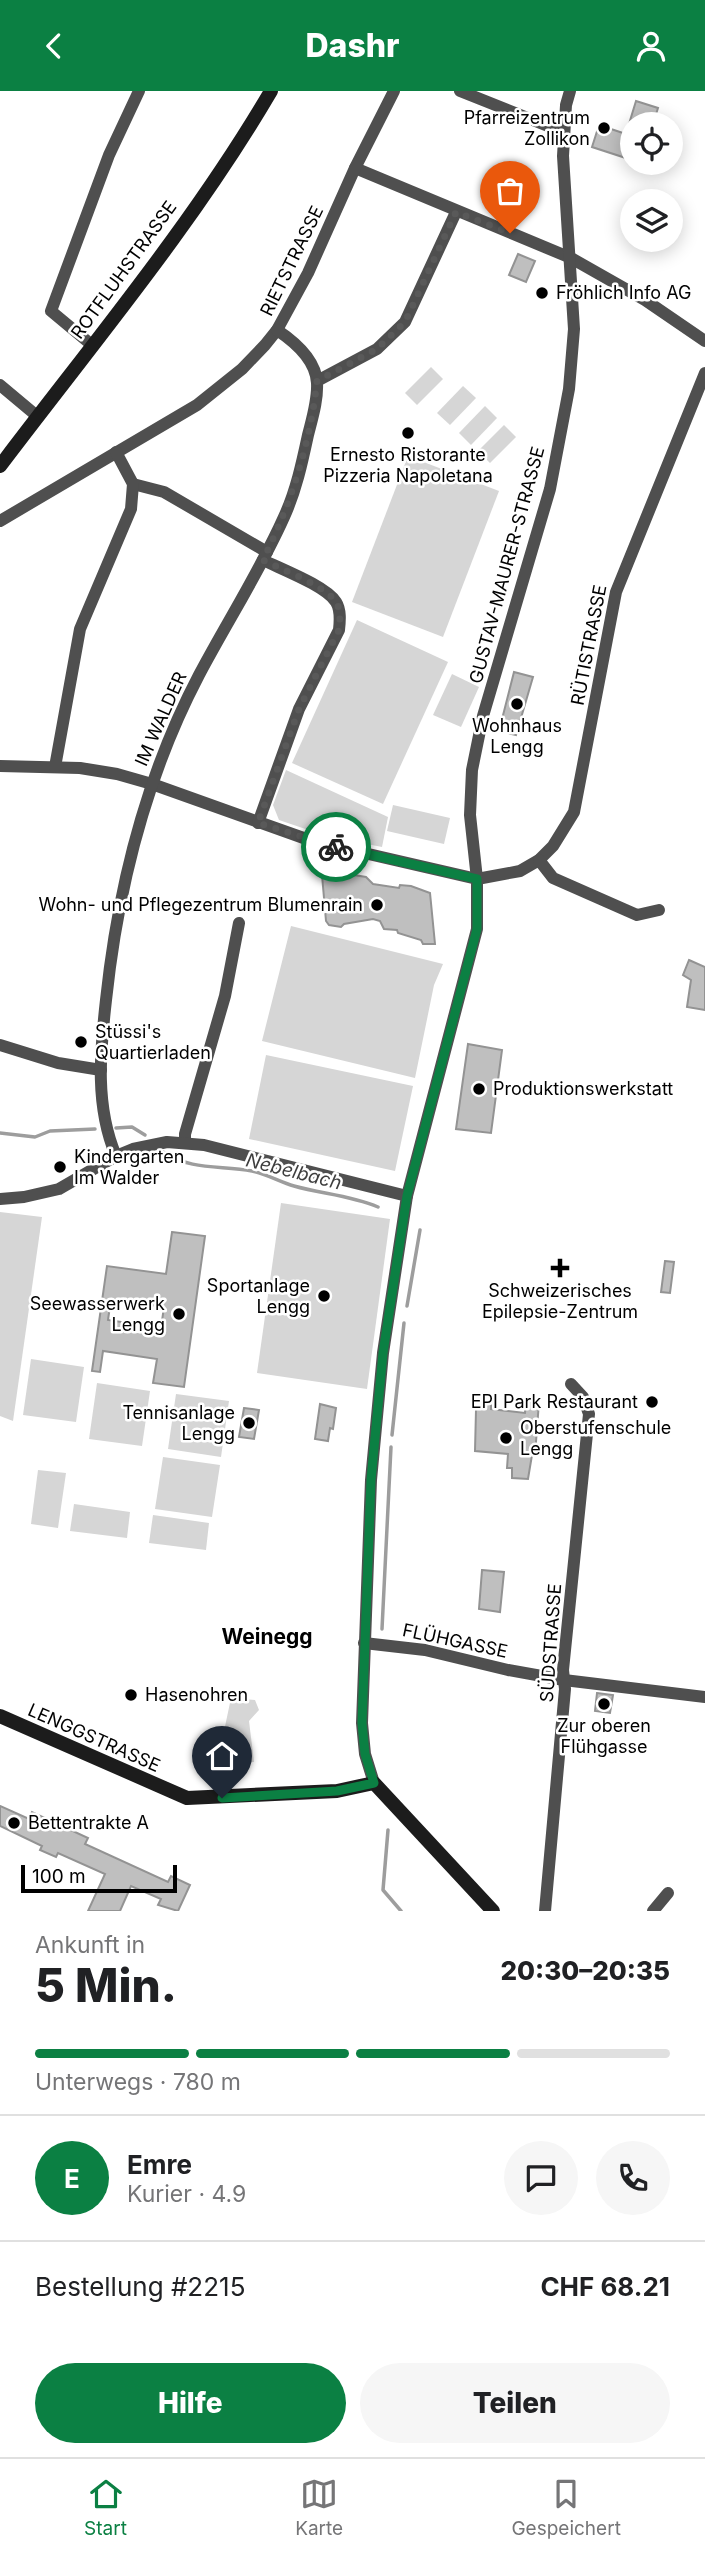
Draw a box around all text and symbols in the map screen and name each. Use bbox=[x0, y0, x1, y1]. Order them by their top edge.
text: Dashr bbox=[305, 26, 400, 65]
icon: back bbox=[35, 27, 73, 65]
icon: person bbox=[632, 27, 670, 65]
place label: Pfarreizentrum Zollikon bbox=[464, 107, 590, 149]
map controls bbox=[620, 112, 683, 252]
button: locate bbox=[620, 112, 683, 175]
marker: Pfarreizentrum Zollikon bbox=[596, 120, 612, 136]
pin bbox=[480, 161, 540, 233]
icon: bag bbox=[491, 172, 529, 210]
button: layers bbox=[620, 189, 683, 252]
street label: ROTFLUHSTRASSE bbox=[67, 197, 181, 343]
street label: RIETSTRASSE bbox=[256, 202, 327, 319]
place label: Fröhlich Info AG bbox=[556, 282, 691, 303]
marker: Fröhlich Info AG bbox=[534, 285, 550, 301]
marker: Ernesto Ristorante Pizzeria Napoletana bbox=[400, 425, 416, 441]
place label: Ernesto Ristorante Pizzeria Napoletana bbox=[323, 444, 493, 486]
street label: GUSTAV-MAURER-STRASSE bbox=[465, 444, 548, 686]
street label: RÜTISTRASSE bbox=[566, 583, 611, 707]
street label: IM WALDER bbox=[130, 668, 191, 769]
marker: Wohnhaus Lengg bbox=[509, 696, 525, 712]
place label: Wohnhaus Lengg bbox=[472, 715, 562, 757]
courier bbox=[301, 812, 371, 882]
icon: bike bbox=[317, 828, 355, 866]
place label: Wohn- und Pflegezentrum Blumenrain bbox=[39, 894, 363, 915]
marker: Wohn- und Pflegezentrum Blumenrain bbox=[369, 897, 385, 913]
place label: Stüssi's Quartierladen bbox=[95, 1021, 211, 1063]
marker: Stüssi's Quartierladen bbox=[73, 1034, 89, 1050]
place label: Produktionswerkstatt bbox=[493, 1078, 673, 1099]
marker: Produktionswerkstatt bbox=[471, 1081, 487, 1097]
place label: Kindergarten Im Walder bbox=[74, 1146, 184, 1188]
water label: Nebelbach bbox=[244, 1148, 344, 1194]
marker: Kindergarten Im Walder bbox=[52, 1159, 68, 1175]
marker: Schweizerisches Epilepsie-Zentrum bbox=[550, 1258, 570, 1278]
place label: Sportanlage Lengg bbox=[207, 1275, 310, 1317]
place label: Schweizerisches Epilepsie-Zentrum bbox=[482, 1280, 638, 1322]
marker: Sportanlage Lengg bbox=[316, 1288, 332, 1304]
place label: Seewasserwerk Lengg bbox=[30, 1293, 165, 1335]
marker: Seewasserwerk Lengg bbox=[171, 1306, 187, 1322]
place label: EPI Park Restaurant bbox=[471, 1391, 638, 1412]
marker: EPI Park Restaurant bbox=[644, 1394, 660, 1410]
place label: Tennisanlage Lengg bbox=[122, 1402, 235, 1444]
marker: Tennisanlage Lengg bbox=[241, 1415, 257, 1431]
place label: Oberstufenschule Lengg bbox=[520, 1417, 671, 1459]
marker: Oberstufenschule Lengg bbox=[498, 1430, 514, 1446]
street label: SÜDSTRASSE bbox=[535, 1583, 565, 1703]
street label: FLÜHGASSE bbox=[401, 1618, 510, 1662]
district label: Weinegg bbox=[221, 1624, 313, 1649]
place label: Hasenohren bbox=[145, 1684, 248, 1705]
marker: Hasenohren bbox=[123, 1687, 139, 1703]
marker: Zur oberen Flühgasse bbox=[596, 1696, 612, 1712]
street label: LENGGSTRASSE bbox=[25, 1699, 164, 1776]
place label: Zur oberen Flühgasse bbox=[557, 1715, 651, 1757]
pin bbox=[192, 1726, 252, 1798]
icon: home bbox=[203, 1737, 241, 1775]
place label: Bettentrakte A bbox=[28, 1812, 149, 1833]
marker: Bettentrakte A bbox=[6, 1815, 22, 1831]
scale bar bbox=[21, 1862, 177, 1894]
text: 100 m bbox=[32, 1865, 86, 1888]
text: Ankunft in bbox=[35, 1931, 145, 1959]
text: 20:30–20:35 bbox=[500, 1955, 670, 1986]
text: 5 Min. bbox=[35, 1957, 177, 2013]
text: Unterwegs · 780 m bbox=[35, 2068, 241, 2096]
button: chat bbox=[504, 2141, 578, 2215]
button: phone bbox=[596, 2141, 670, 2215]
text: Emre bbox=[127, 2149, 192, 2180]
text: E bbox=[64, 2163, 80, 2194]
text: Kurier · 4.9 bbox=[127, 2180, 246, 2208]
text: Bestellung #2215 bbox=[35, 2271, 245, 2302]
text: CHF 68.21 bbox=[540, 2271, 670, 2302]
button: Hilfe bbox=[35, 2363, 346, 2443]
button: Teilen bbox=[360, 2363, 670, 2443]
tab: Start bbox=[84, 2475, 127, 2540]
tab: Karte bbox=[295, 2475, 343, 2540]
tab: Gespeichert bbox=[511, 2475, 621, 2540]

